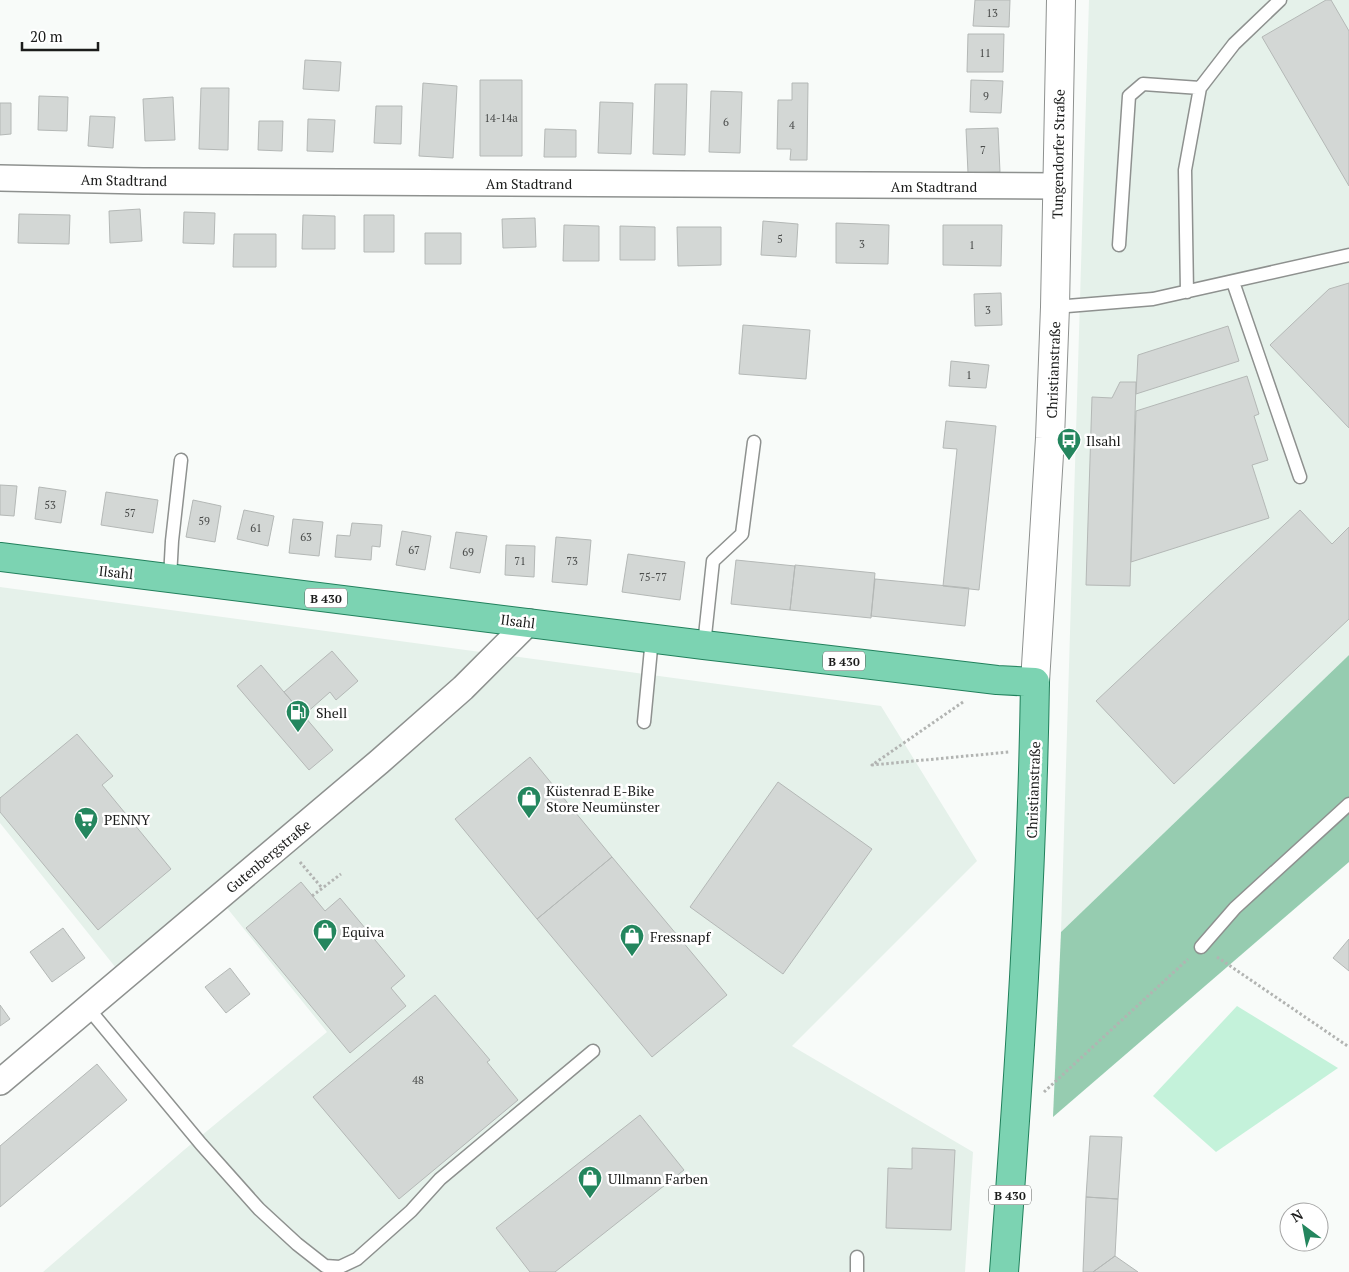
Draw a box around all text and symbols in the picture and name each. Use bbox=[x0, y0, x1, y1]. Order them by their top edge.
house number: 13 bbox=[986, 6, 998, 20]
scale bar bbox=[22, 20, 99, 52]
text: 20 m bbox=[30, 26, 63, 46]
house number: 11 bbox=[979, 46, 991, 60]
house number: 9 bbox=[983, 89, 989, 103]
street label: Tungendorfer Straße bbox=[1047, 89, 1069, 219]
house number: 14-14a bbox=[484, 111, 518, 125]
house number: 6 bbox=[723, 115, 729, 129]
house number: 4 bbox=[789, 118, 795, 132]
house number: 7 bbox=[980, 143, 986, 157]
street label: Am Stadtrand bbox=[81, 170, 168, 190]
street label: Am Stadtrand bbox=[486, 174, 572, 193]
street label: Am Stadtrand bbox=[891, 177, 977, 196]
house number: 5 bbox=[777, 232, 783, 246]
house number: 3 bbox=[859, 237, 865, 251]
house number: 1 bbox=[969, 238, 975, 252]
house number: 3 bbox=[985, 303, 991, 317]
street label: Christianstraße bbox=[1042, 321, 1064, 419]
house number: 1 bbox=[966, 368, 972, 382]
bus stop icon: Ilsahl bbox=[1056, 427, 1082, 461]
place label: Ilsahl bbox=[1086, 431, 1121, 450]
house number: 53 bbox=[44, 498, 56, 512]
house number: 57 bbox=[124, 506, 136, 520]
house number: 59 bbox=[198, 514, 210, 528]
house number: 61 bbox=[250, 521, 262, 535]
house number: 63 bbox=[300, 530, 312, 544]
house number: 67 bbox=[408, 543, 420, 557]
house number: 69 bbox=[462, 545, 474, 559]
house number: 71 bbox=[514, 554, 526, 568]
house number: 73 bbox=[566, 554, 578, 568]
street label: Ilsahl bbox=[98, 561, 134, 583]
house number: 75-77 bbox=[639, 570, 667, 584]
road number: B 430 bbox=[305, 588, 347, 608]
street label: Ilsahl bbox=[500, 609, 536, 633]
road number: B 430 bbox=[823, 651, 865, 670]
fuel station icon: Shell bbox=[285, 699, 311, 733]
place label: Shell bbox=[316, 703, 347, 722]
street label: Christianstraße bbox=[1022, 741, 1044, 839]
place label: Küstenrad E-Bike Store Neumünster bbox=[546, 781, 660, 816]
shop icon: Küstenrad E-Bike Store Neumünster bbox=[516, 785, 542, 819]
supermarket icon: PENNY bbox=[73, 806, 99, 840]
place label: PENNY bbox=[104, 810, 151, 829]
street label: Gutenbergstraße bbox=[222, 815, 314, 897]
shop icon: Equiva bbox=[312, 918, 338, 952]
place label: Equiva bbox=[342, 922, 384, 941]
shop icon: Fressnapf bbox=[619, 923, 645, 957]
place label: Fressnapf bbox=[650, 927, 711, 946]
house number: 48 bbox=[412, 1073, 424, 1087]
shop icon: Ullmann Farben bbox=[577, 1165, 603, 1199]
place label: Ullmann Farben bbox=[608, 1169, 709, 1188]
road number: B 430 bbox=[989, 1186, 1031, 1204]
north arrow bbox=[1279, 1202, 1329, 1252]
text: N bbox=[1287, 1204, 1307, 1226]

